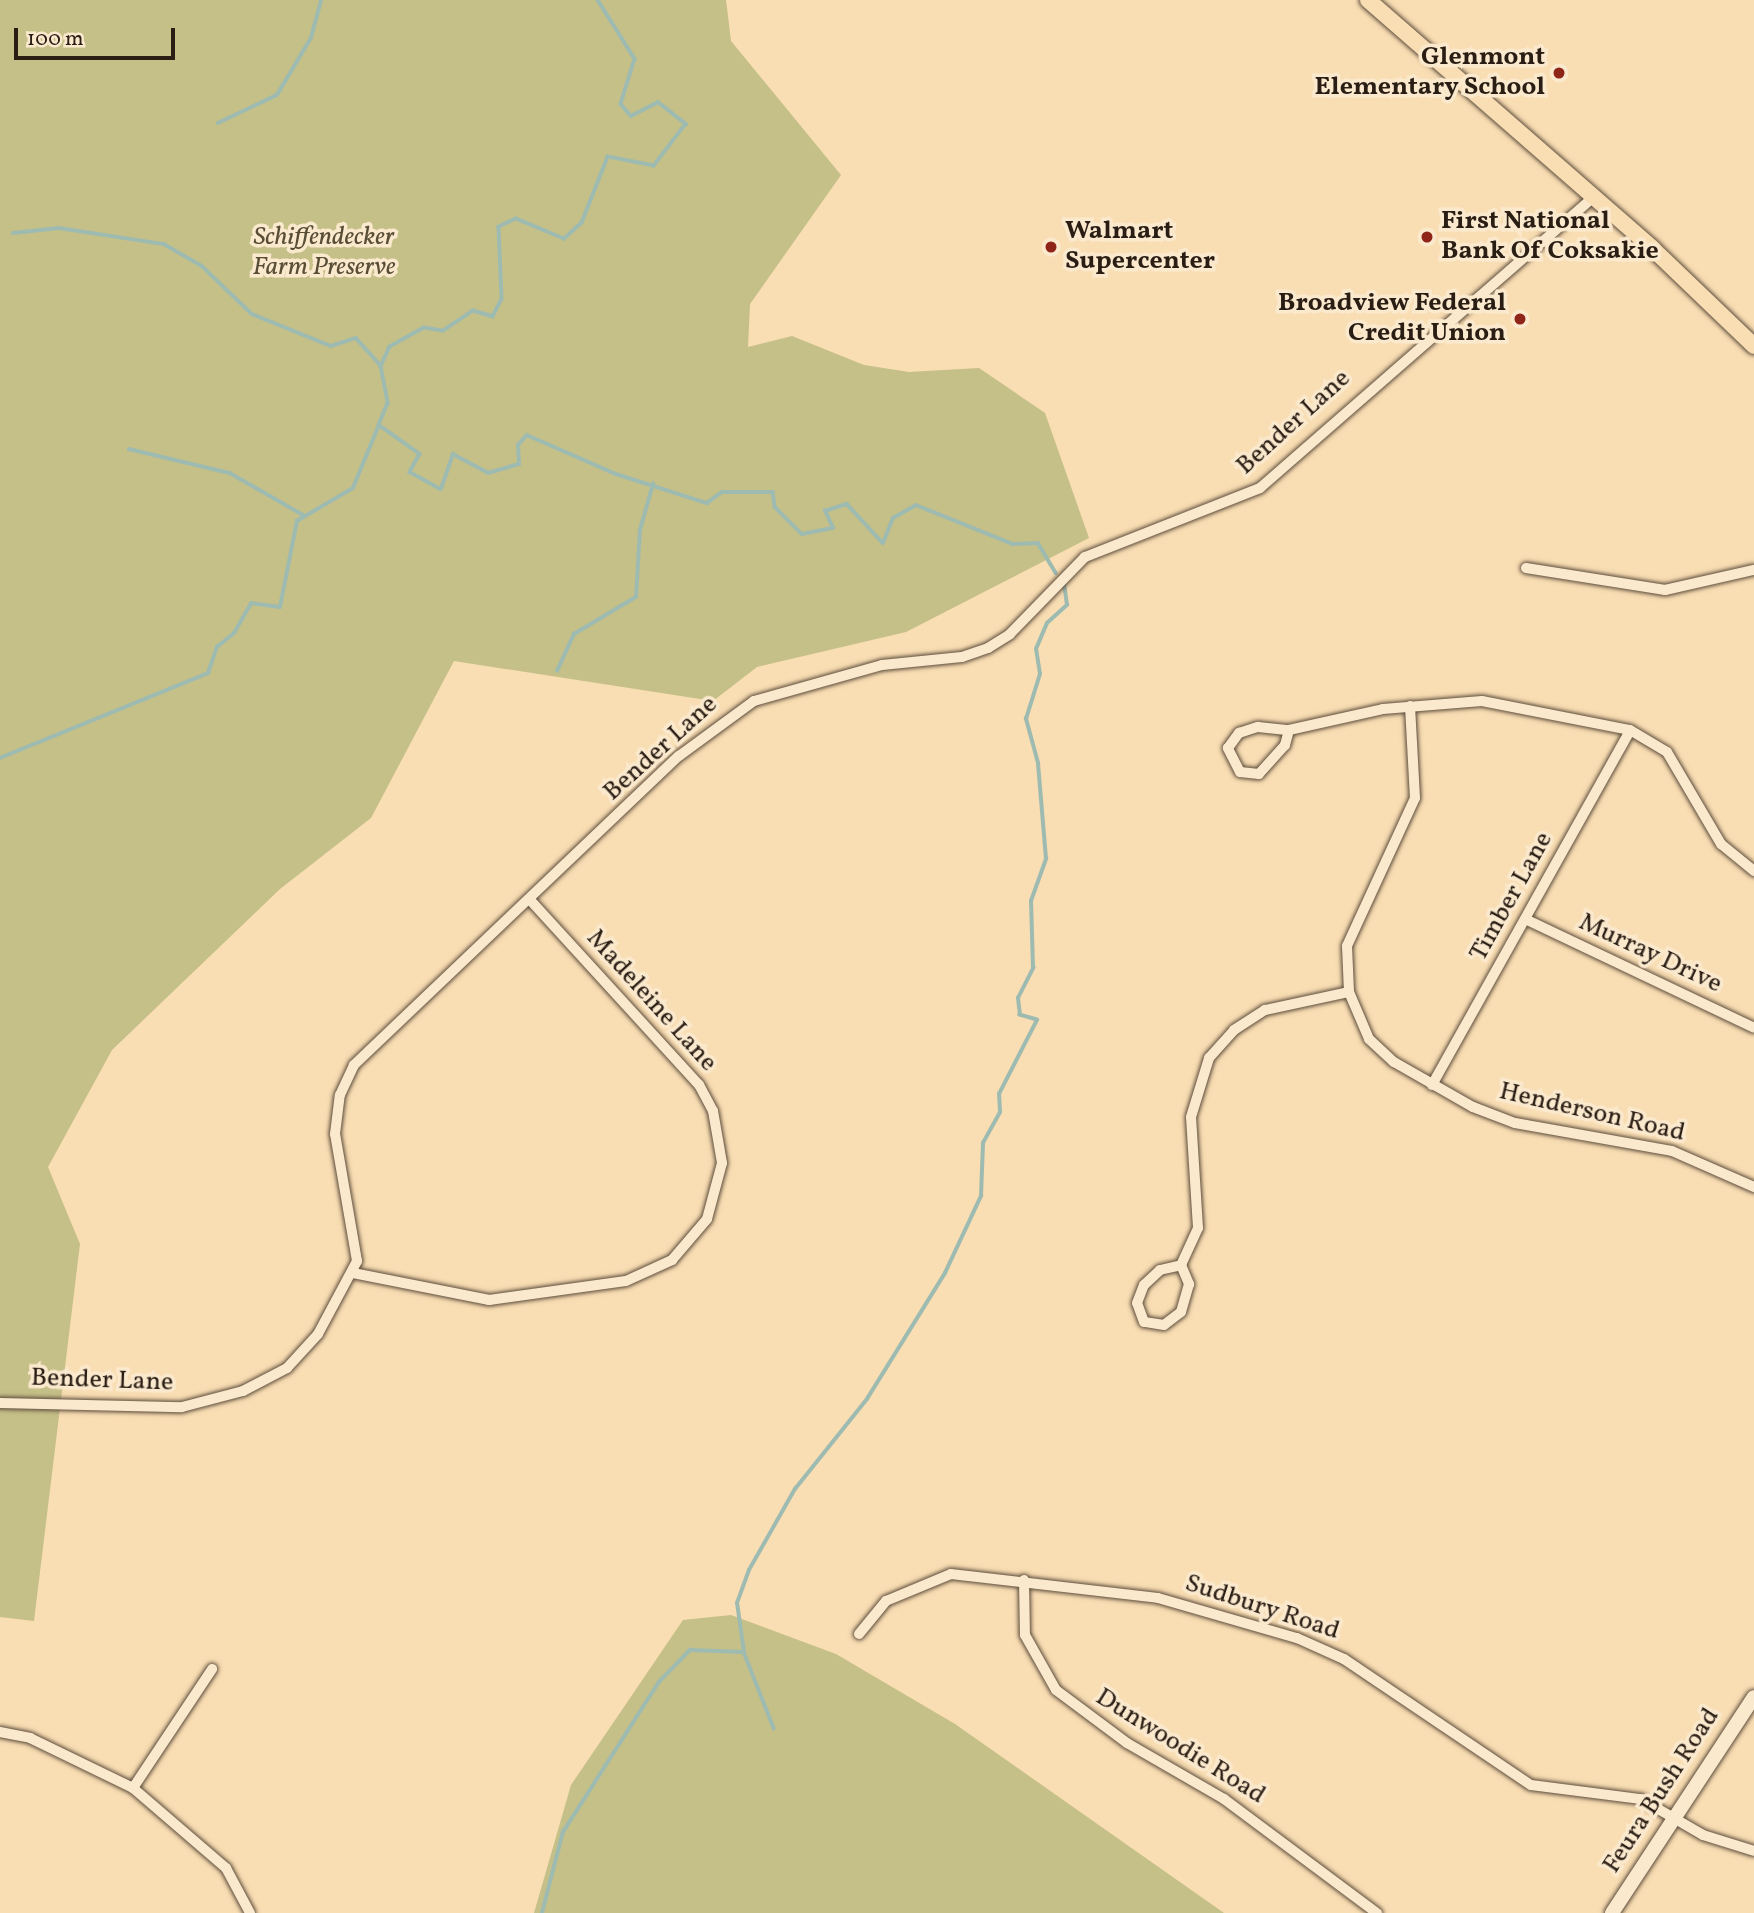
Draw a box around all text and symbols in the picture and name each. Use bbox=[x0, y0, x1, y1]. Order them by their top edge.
scale bar bbox=[18, 14, 178, 58]
text: 100 m bbox=[27, 25, 84, 54]
place label: Glenmont Elementary School bbox=[1314, 42, 1545, 104]
marker: Glenmont Elementary School bbox=[1551, 65, 1567, 81]
place label: First National Bank Of Coksakie bbox=[1441, 206, 1657, 268]
place label: Walmart Supercenter bbox=[1065, 216, 1215, 278]
park label: Schiffendecker Farm Preserve bbox=[252, 222, 396, 284]
marker: First National Bank Of Coksakie bbox=[1419, 229, 1435, 245]
marker: Walmart Supercenter bbox=[1043, 239, 1059, 255]
place label: Broadview Federal Credit Union bbox=[1278, 288, 1506, 350]
marker: Broadview Federal Credit Union bbox=[1512, 311, 1528, 327]
street label: Bender Lane bbox=[1231, 364, 1357, 482]
street label: Bender Lane bbox=[598, 690, 724, 808]
street label: Timber Lane bbox=[1464, 827, 1560, 967]
street label: Murray Drive bbox=[1573, 907, 1727, 1001]
street label: Madeleine Lane bbox=[579, 924, 723, 1078]
street label: Henderson Road bbox=[1496, 1076, 1688, 1150]
street label: Bender Lane bbox=[30, 1363, 174, 1399]
street label: Sudbury Road bbox=[1180, 1568, 1344, 1648]
street label: Dunwoodie Road bbox=[1089, 1682, 1271, 1812]
street label: Feura Bush Road bbox=[1597, 1703, 1727, 1879]

